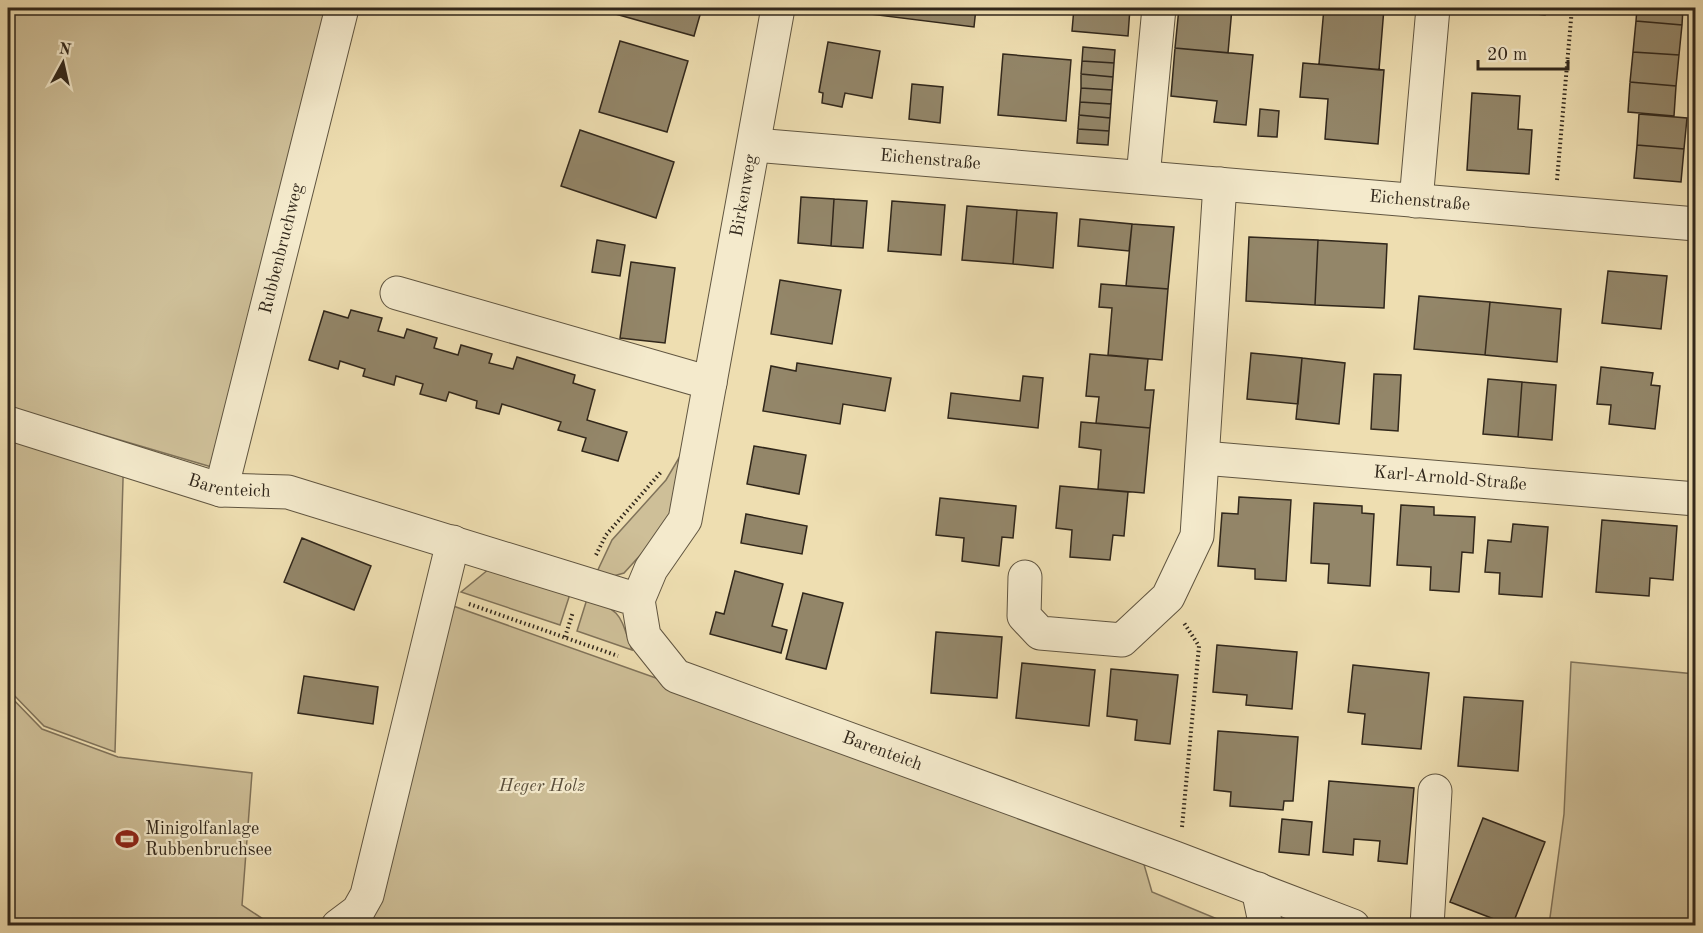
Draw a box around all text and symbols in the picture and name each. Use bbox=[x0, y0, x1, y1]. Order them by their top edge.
north arrow bbox=[33, 33, 93, 93]
scale bar bbox=[1478, 33, 1568, 71]
text: N bbox=[58, 41, 73, 59]
text: 20 m bbox=[1487, 46, 1527, 64]
street label: Eichenstraße bbox=[879, 147, 982, 173]
street label: Birkenweg bbox=[728, 153, 760, 238]
street label: Rubbenbruchweg bbox=[257, 181, 307, 316]
street label: Eichenstraße bbox=[1369, 188, 1471, 214]
street label: Karl-Arnold-Straße bbox=[1373, 463, 1528, 494]
street label: Barenteich bbox=[186, 471, 271, 500]
street label: Barenteich bbox=[840, 728, 925, 774]
park label: Heger Holz bbox=[498, 777, 585, 795]
place label: Minigolfanlage Rubbenbruchsee bbox=[145, 820, 272, 859]
sports icon: Minigolfanlage Rubbenbruchsee bbox=[114, 826, 140, 852]

